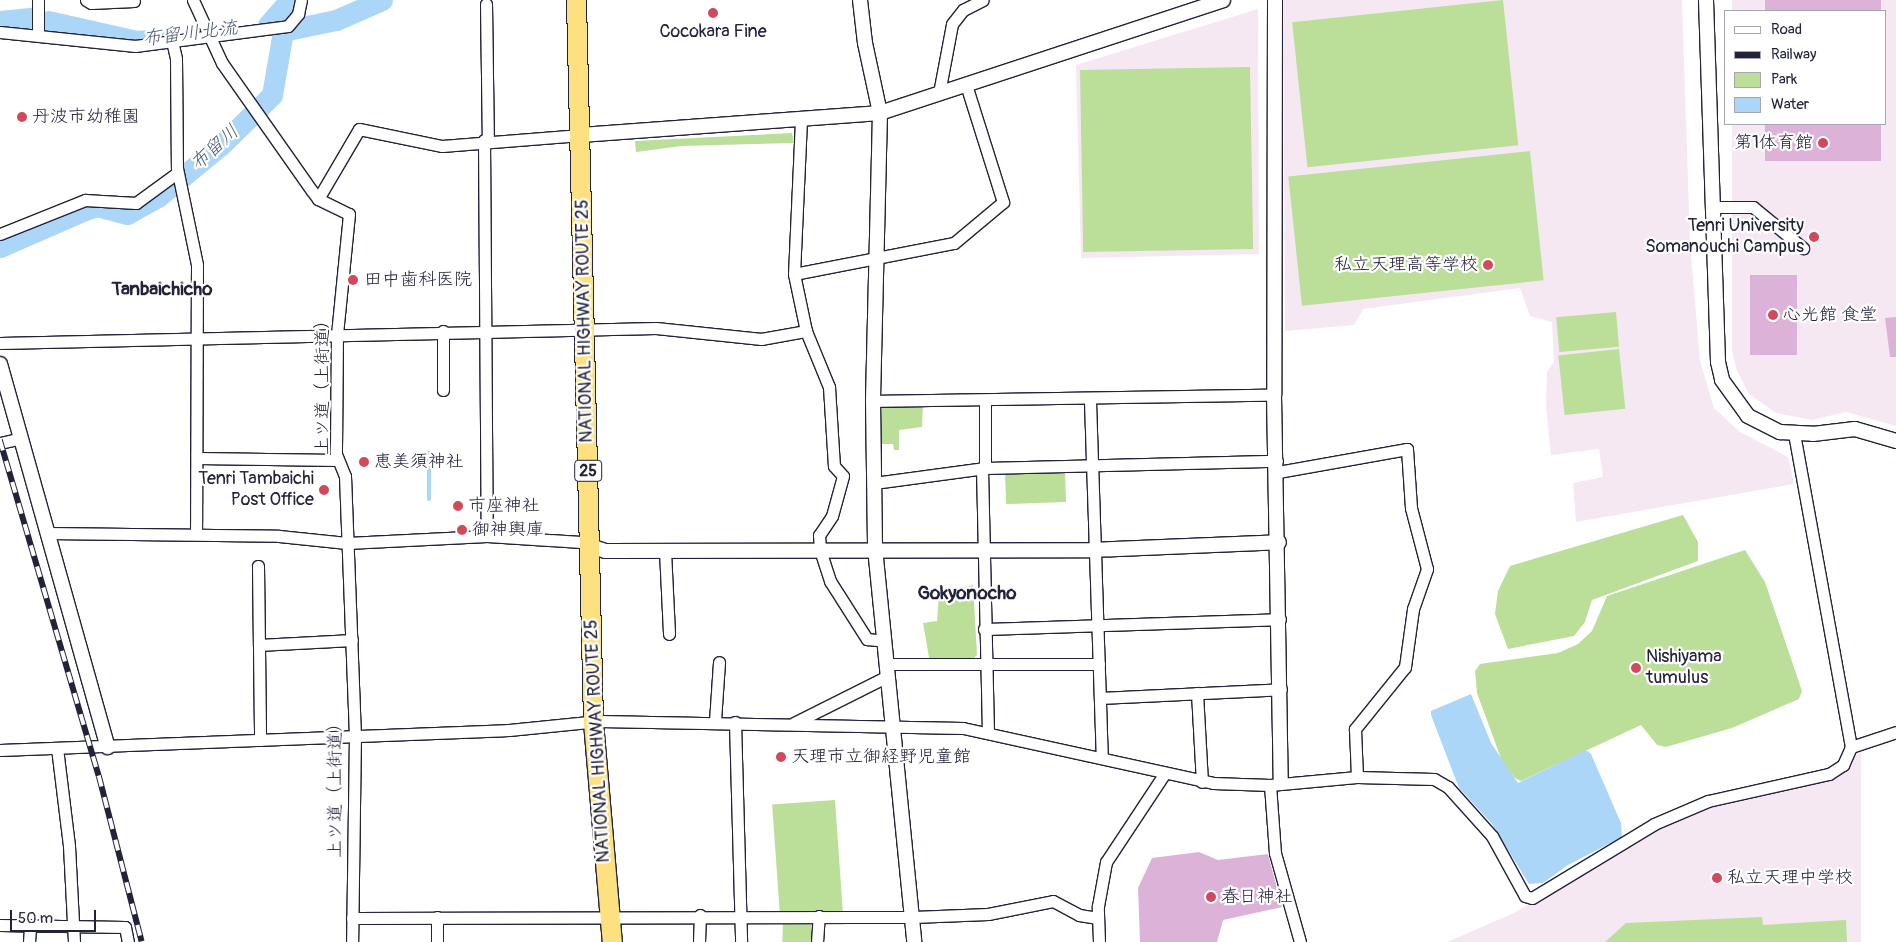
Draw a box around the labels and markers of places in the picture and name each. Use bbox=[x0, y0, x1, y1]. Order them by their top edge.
marker: Cocokara Fine bbox=[707, 7, 719, 19]
place label: Cocokara Fine bbox=[659, 21, 767, 43]
place label: 丹波市幼稚園 bbox=[32, 106, 140, 128]
marker: 丹波市幼稚園 bbox=[16, 111, 28, 123]
place label: 第1体育館 bbox=[1734, 132, 1813, 154]
marker: 第1体育館 bbox=[1817, 137, 1829, 149]
place label: Tenri University Somanouchi Campus bbox=[1645, 216, 1804, 258]
marker: Tenri University Somanouchi Campus bbox=[1808, 231, 1820, 243]
place label: 私立天理高等学校 bbox=[1334, 254, 1478, 276]
marker: 私立天理高等学校 bbox=[1482, 259, 1494, 271]
place label: 田中歯科医院 bbox=[364, 269, 472, 291]
marker: 田中歯科医院 bbox=[346, 273, 360, 287]
place label: 心光館 食堂 bbox=[1783, 304, 1877, 326]
marker: 心光館 食堂 bbox=[1767, 309, 1779, 321]
place label: 恵美須神社 bbox=[374, 451, 464, 473]
marker: 恵美須神社 bbox=[358, 456, 370, 468]
place label: Tenri Tambaichi Post Office bbox=[198, 469, 314, 512]
marker: Tenri Tambaichi Post Office bbox=[318, 484, 330, 496]
place label: 市座神社 bbox=[468, 495, 540, 517]
marker: 市座神社 bbox=[452, 500, 464, 512]
place label: 御神輿庫 bbox=[472, 519, 544, 541]
marker: 御神輿庫 bbox=[456, 524, 468, 536]
place label: Nishiyama tumulus bbox=[1646, 647, 1722, 690]
marker: Nishiyama tumulus bbox=[1630, 662, 1642, 674]
place label: 天理市立御経野児童館 bbox=[791, 746, 971, 768]
marker: 天理市立御経野児童館 bbox=[775, 751, 787, 763]
place label: 私立天理中学校 bbox=[1727, 867, 1853, 889]
marker: 私立天理中学校 bbox=[1711, 872, 1723, 884]
place label: 春日神社 bbox=[1221, 886, 1293, 908]
marker: 春日神社 bbox=[1205, 891, 1217, 903]

